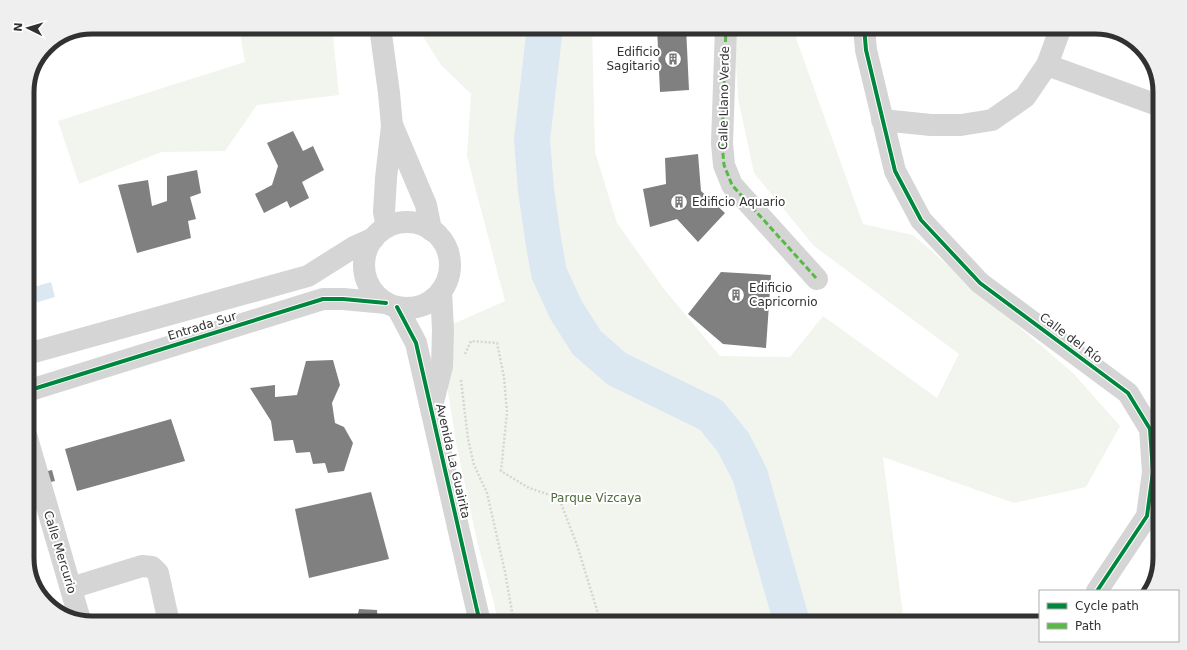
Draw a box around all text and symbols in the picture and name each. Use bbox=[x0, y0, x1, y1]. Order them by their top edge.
north arrow bbox=[8, 8, 48, 48]
text: N bbox=[12, 22, 25, 32]
place label: Edificio Sagitario bbox=[606, 45, 660, 73]
street label: Calle Llano Verde bbox=[716, 46, 732, 150]
building icon: Edificio Sagitario bbox=[663, 49, 683, 69]
building icon: Edificio Aquario bbox=[669, 192, 689, 212]
place label: Edificio Aquario bbox=[692, 195, 785, 209]
place label: Edificio Capricornio bbox=[749, 281, 818, 309]
building icon: Edificio Capricornio bbox=[726, 285, 746, 305]
street label: Entrada Sur bbox=[166, 309, 238, 343]
street label: Calle del Río bbox=[1037, 310, 1105, 366]
street label: Avenida La Guairita bbox=[433, 402, 473, 520]
park label: Parque Vizcaya bbox=[550, 491, 642, 505]
street label: Calle Mercurio bbox=[41, 509, 79, 595]
legend bbox=[1039, 590, 1179, 642]
text: Cycle path bbox=[1075, 599, 1139, 613]
text: Path bbox=[1075, 619, 1101, 633]

